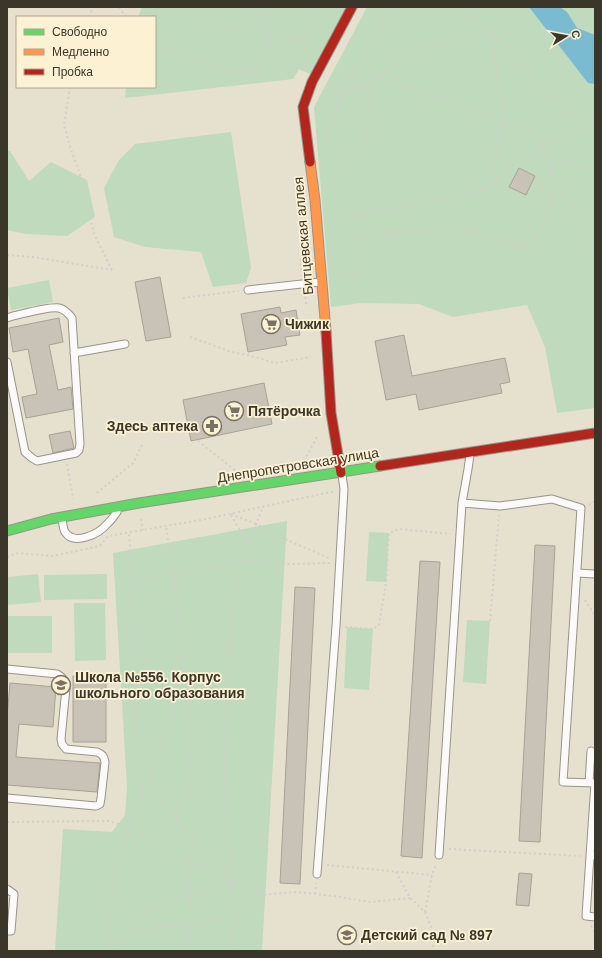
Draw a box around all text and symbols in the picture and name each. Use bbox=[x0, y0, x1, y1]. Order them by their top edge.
legend bbox=[16, 16, 156, 88]
north arrow bbox=[546, 16, 586, 56]
text: Свободно bbox=[52, 25, 107, 39]
text: С bbox=[569, 29, 582, 39]
text: Медленно bbox=[52, 45, 109, 59]
text: Пробка bbox=[52, 65, 93, 79]
street label: Битцевская аллея bbox=[290, 176, 316, 296]
supermarket icon: Чижик bbox=[260, 313, 282, 335]
place label: Чижик bbox=[285, 316, 330, 332]
supermarket icon: Пятёрочка bbox=[223, 400, 245, 422]
place label: Пятёрочка bbox=[248, 403, 321, 419]
pharmacy icon: Здесь аптека bbox=[201, 415, 223, 437]
place label: Здесь аптека bbox=[107, 418, 198, 434]
street label: Днепропетровская улица bbox=[216, 444, 380, 486]
place label: Школа №556. Корпус школьного образования bbox=[75, 669, 245, 701]
school or university icon: Школа №556. Корпус школьного образования bbox=[50, 674, 72, 696]
school or university icon: Детский сад № 897 bbox=[336, 924, 358, 946]
place label: Детский сад № 897 bbox=[361, 927, 493, 943]

